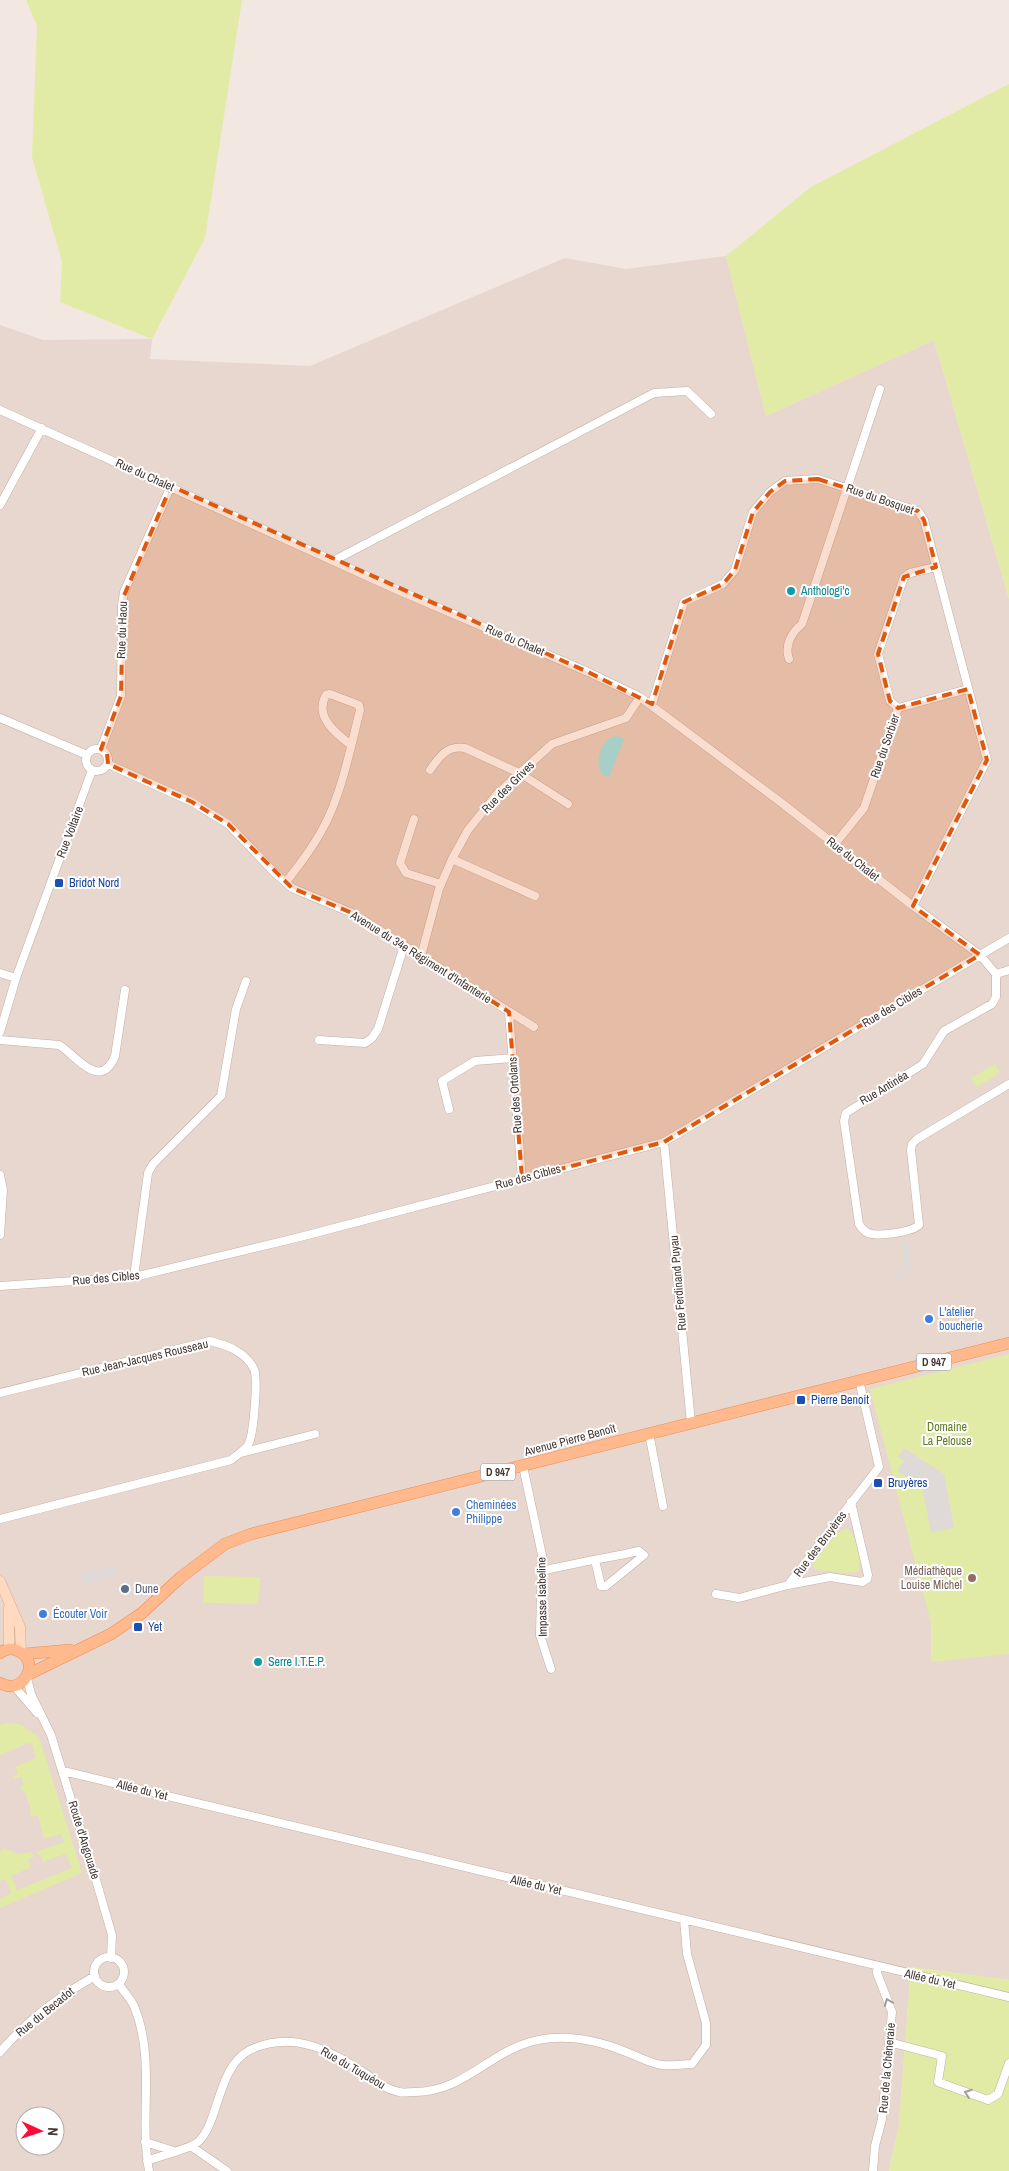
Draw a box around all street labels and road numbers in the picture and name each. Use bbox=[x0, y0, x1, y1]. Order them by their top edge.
street label: Rue du Chalet bbox=[113, 455, 177, 495]
street label: Rue du Bosquet bbox=[844, 480, 916, 518]
street label: Rue du Haou bbox=[113, 601, 131, 659]
street label: Rue du Chalet bbox=[483, 620, 547, 660]
street label: Rue du Sorbier bbox=[867, 711, 904, 780]
street label: Rue des Grives bbox=[478, 757, 538, 817]
street label: Rue Voltaire bbox=[53, 804, 87, 860]
street label: Rue du Chalet bbox=[823, 833, 883, 885]
street label: Avenue du 34e Régiment d'Infanterie bbox=[347, 906, 494, 1007]
street label: Rue des Cibles bbox=[859, 983, 925, 1031]
street label: Rue des Ortolans bbox=[504, 1056, 526, 1134]
street label: Rue Antinéa bbox=[857, 1067, 912, 1109]
street label: Rue des Cibles bbox=[493, 1161, 563, 1193]
street label: Rue Ferdinand Puyau bbox=[666, 1235, 690, 1331]
street label: Rue des Cibles bbox=[72, 1267, 140, 1289]
street label: Rue Jean-Jacques Rousseau bbox=[80, 1336, 210, 1380]
road number: D 947 bbox=[916, 1354, 952, 1370]
street label: Avenue Pierre Benoît bbox=[522, 1420, 618, 1460]
road number: D 947 bbox=[480, 1464, 516, 1480]
street label: Rue des Bruyères bbox=[790, 1508, 850, 1580]
street label: Impasse Isabeline bbox=[533, 1557, 551, 1637]
street label: Allée du Yet bbox=[114, 1776, 169, 1804]
street label: Route d'Angouade bbox=[64, 1799, 104, 1881]
street label: Allée du Yet bbox=[508, 1871, 563, 1899]
street label: Allée du Yet bbox=[902, 1965, 957, 1993]
street label: Rue du Becadot bbox=[13, 1983, 78, 2040]
street label: Rue de la Chêneraie bbox=[875, 2022, 899, 2114]
street label: Rue du Tuquéou bbox=[318, 2043, 388, 2093]

